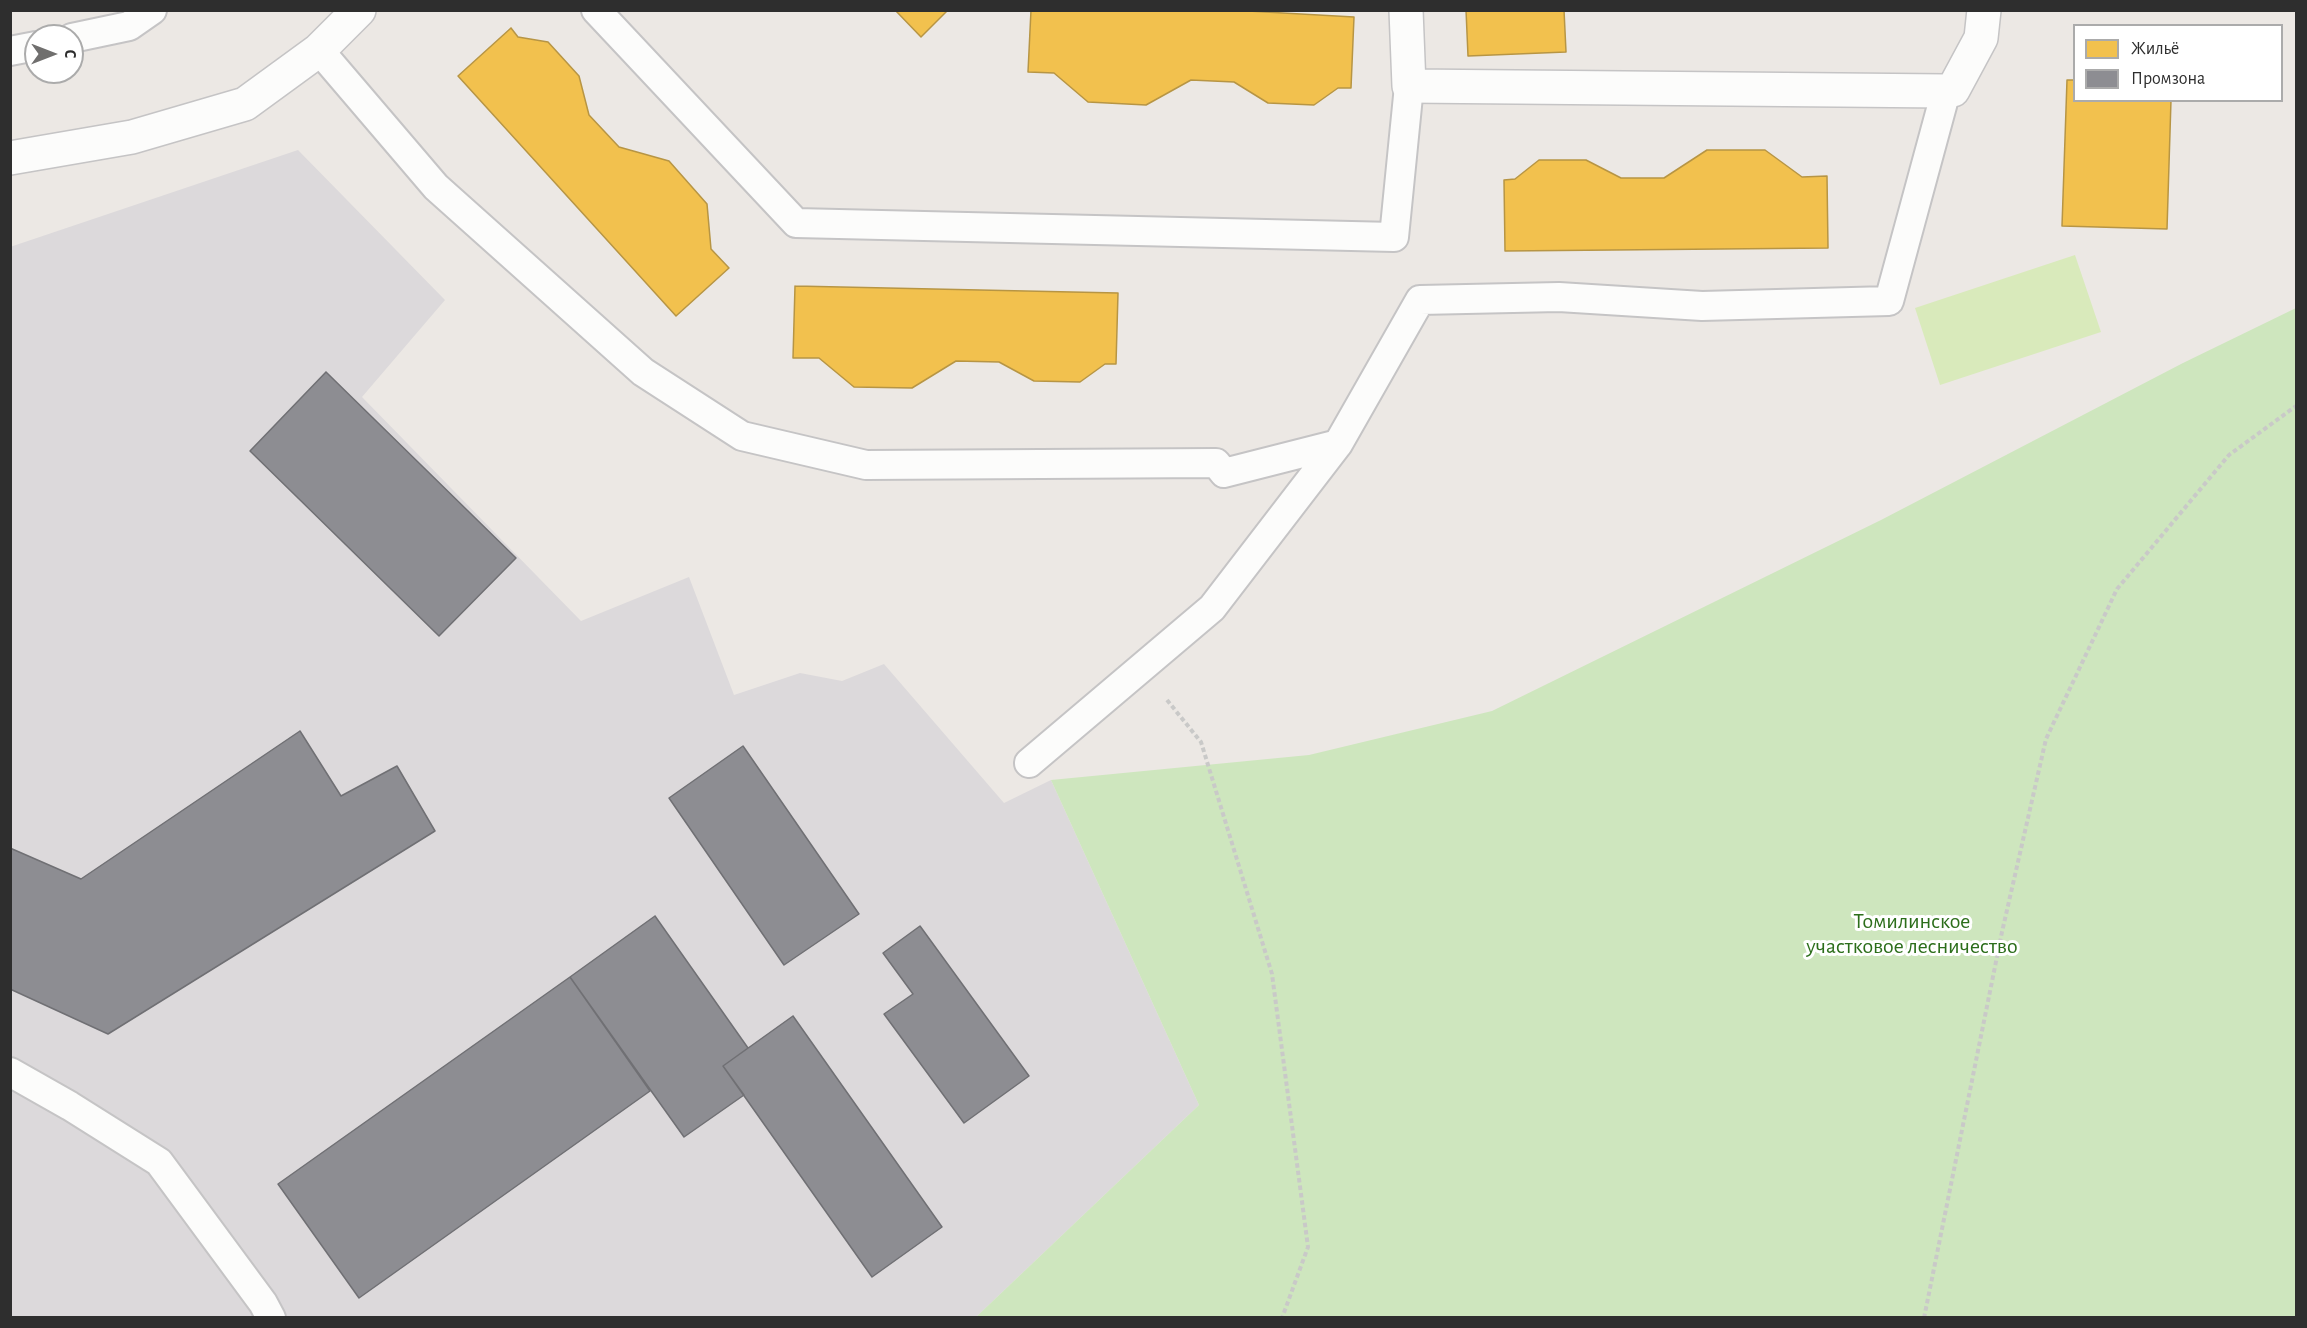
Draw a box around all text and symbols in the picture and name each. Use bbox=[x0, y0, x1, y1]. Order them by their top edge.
north arrow bbox=[24, 24, 84, 84]
legend bbox=[2073, 24, 2283, 102]
text: Жильё bbox=[2131, 40, 2179, 58]
text: С bbox=[62, 50, 78, 58]
text: Промзона bbox=[2131, 70, 2205, 88]
park label: Томилинское участковое лесничество bbox=[1806, 908, 2018, 960]

